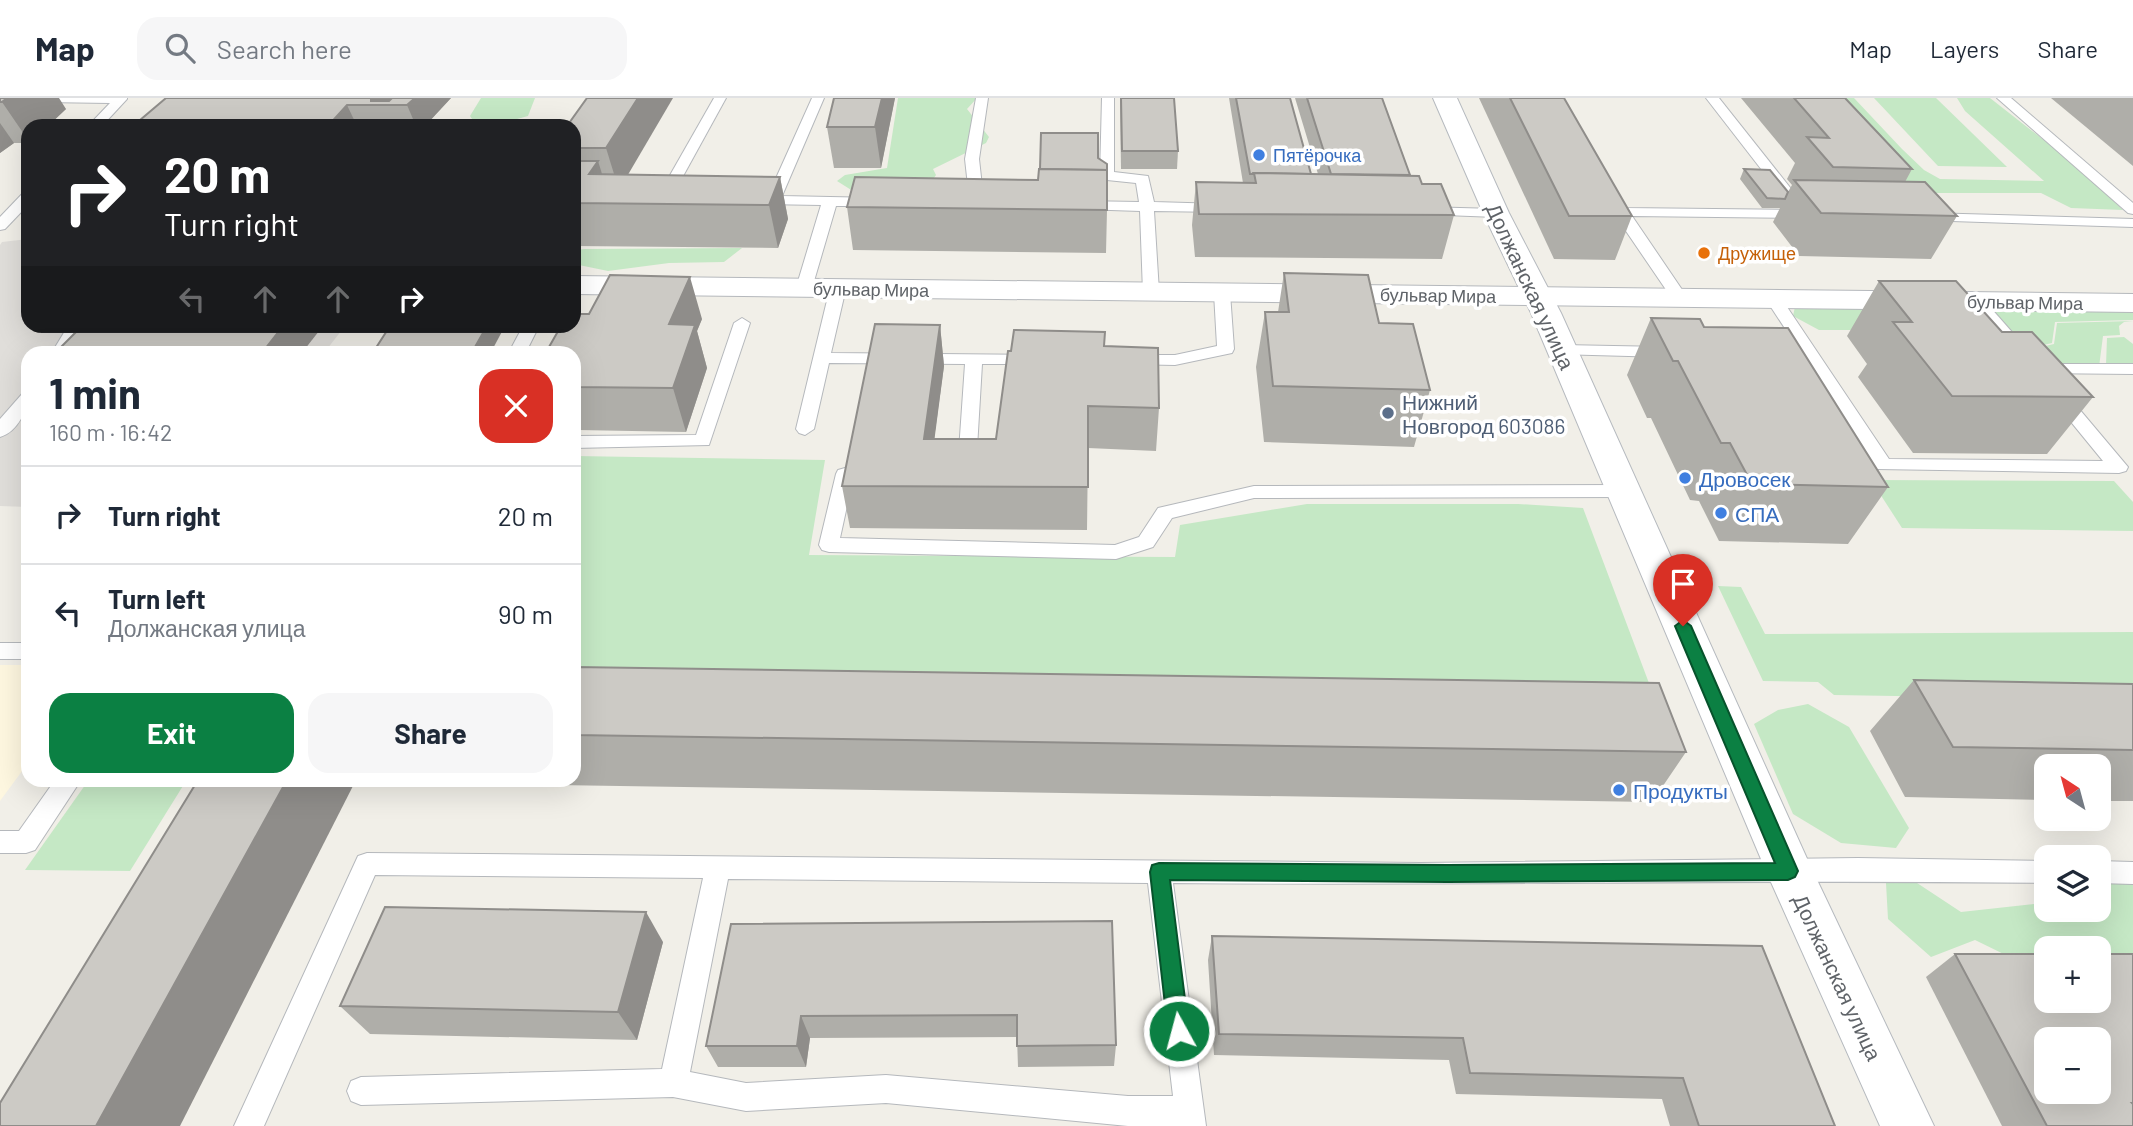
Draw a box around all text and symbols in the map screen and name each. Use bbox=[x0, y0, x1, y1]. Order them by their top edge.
search box bbox=[137, 17, 627, 80]
text: Map bbox=[35, 28, 95, 68]
icon: search bbox=[161, 29, 199, 67]
text: Search here bbox=[217, 33, 352, 64]
text: Map bbox=[1849, 34, 1892, 63]
text: Layers bbox=[1930, 34, 1999, 63]
text: Share bbox=[2037, 34, 2098, 63]
text: 20 m bbox=[164, 144, 270, 203]
place label: Пятёрочка bbox=[1273, 144, 1362, 166]
icon: right bbox=[49, 147, 140, 238]
marker: Пятёрочка bbox=[1251, 147, 1267, 163]
street label: Должанская улица bbox=[1482, 199, 1581, 373]
text: Turn right bbox=[164, 204, 299, 242]
place label: Дружище bbox=[1718, 242, 1796, 264]
marker: Дружище bbox=[1696, 245, 1712, 261]
street label: бульвар Мира bbox=[813, 277, 930, 301]
icon: left bbox=[173, 280, 211, 318]
icon: ahead bbox=[246, 280, 284, 318]
icon: ahead bbox=[319, 280, 357, 318]
icon: right bbox=[392, 280, 430, 318]
street label: бульвар Мира bbox=[1380, 283, 1497, 307]
street label: бульвар Мира bbox=[1967, 290, 2084, 314]
text: 1 min bbox=[49, 367, 141, 417]
button: close bbox=[479, 369, 553, 443]
place label: Нижний Новгород 603086 bbox=[1402, 389, 1565, 438]
marker: Нижний Новгород 603086 bbox=[1380, 405, 1396, 421]
text: 160 m · 16:42 bbox=[49, 418, 172, 446]
place label: Дровосек bbox=[1699, 466, 1791, 491]
marker: Дровосек bbox=[1677, 470, 1693, 486]
icon: right bbox=[49, 496, 87, 534]
text: Turn right bbox=[108, 500, 221, 531]
text: 20 m bbox=[498, 500, 553, 531]
place label: СПА bbox=[1735, 501, 1779, 526]
marker: СПА bbox=[1713, 505, 1729, 521]
pin bbox=[1653, 554, 1713, 626]
icon: arrive bbox=[1664, 565, 1702, 603]
text: Turn left bbox=[108, 583, 206, 614]
icon: left bbox=[49, 594, 87, 632]
text: 90 m bbox=[498, 598, 553, 629]
text: Должанская улица bbox=[108, 614, 306, 642]
button: Exit bbox=[49, 693, 294, 773]
button: Share bbox=[308, 693, 553, 773]
north arrow bbox=[2034, 754, 2110, 831]
map controls bbox=[2034, 754, 2111, 1104]
place label: Продукты bbox=[1633, 778, 1728, 803]
marker: Продукты bbox=[1611, 782, 1627, 798]
button: layers bbox=[2034, 845, 2111, 922]
street label: Должанская улица bbox=[1789, 890, 1888, 1064]
button: + bbox=[2034, 936, 2111, 1013]
position arrow bbox=[1142, 994, 1216, 1068]
button: − bbox=[2034, 1027, 2111, 1104]

